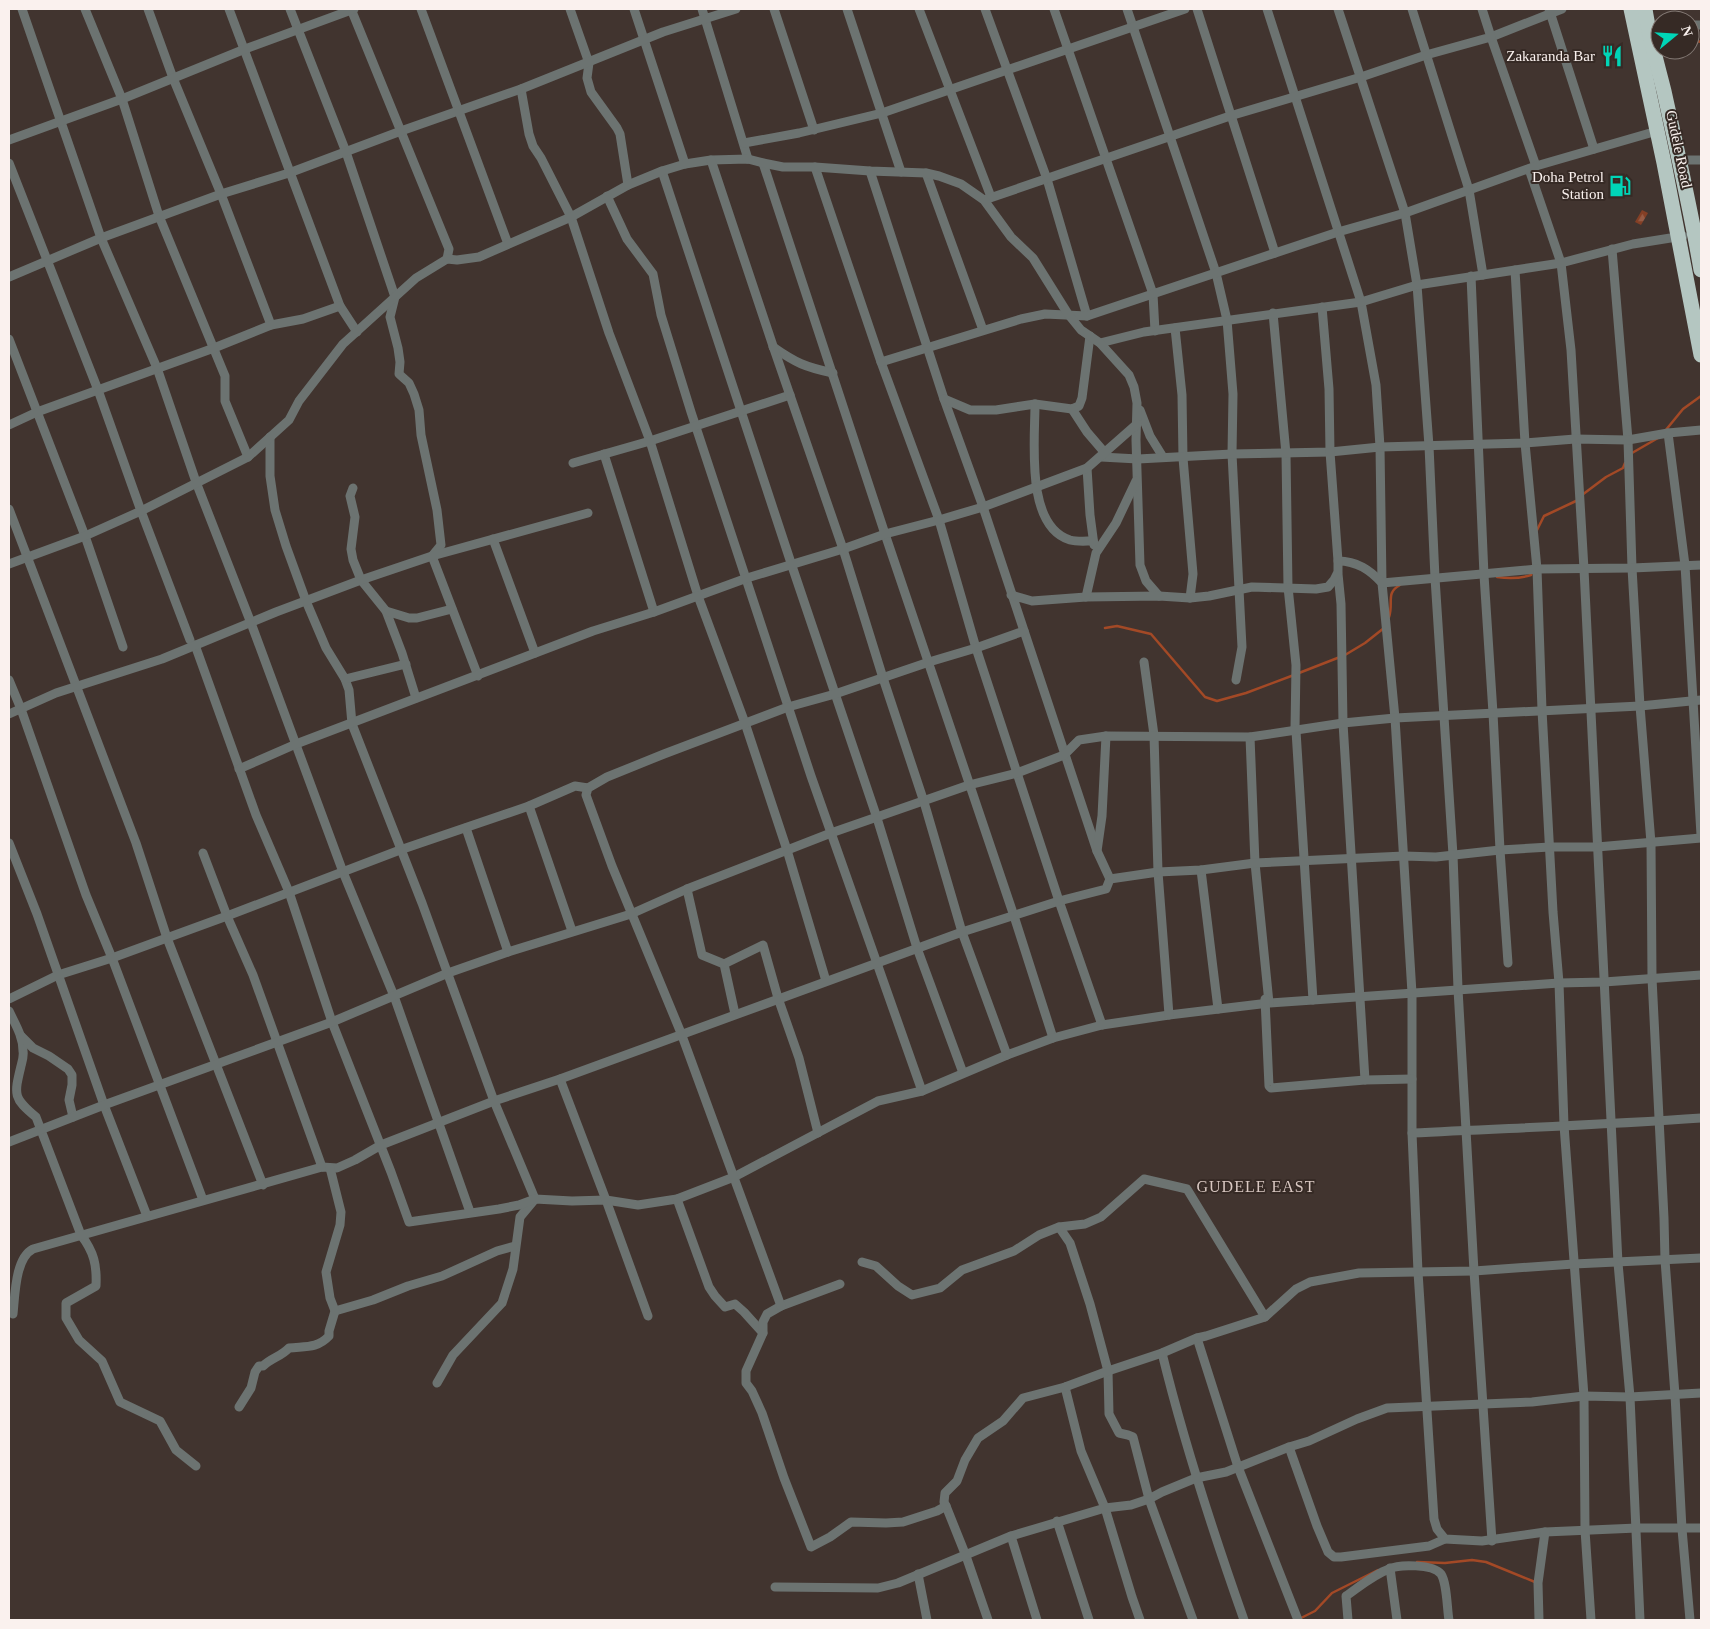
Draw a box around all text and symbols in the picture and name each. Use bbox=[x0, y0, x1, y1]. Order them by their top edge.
north arrow bbox=[1650, 10, 1700, 60]
text: N bbox=[1678, 24, 1696, 38]
restaurant icon: Zakaranda Bar bbox=[1599, 43, 1625, 69]
place label: Zakaranda Bar bbox=[1506, 48, 1595, 64]
street label: Gudele Road bbox=[1663, 109, 1695, 190]
place label: Doha Petrol Station bbox=[1532, 169, 1604, 202]
fuel station icon: Doha Petrol Station bbox=[1607, 173, 1633, 199]
district label: GUDELE EAST bbox=[1197, 1178, 1315, 1195]

